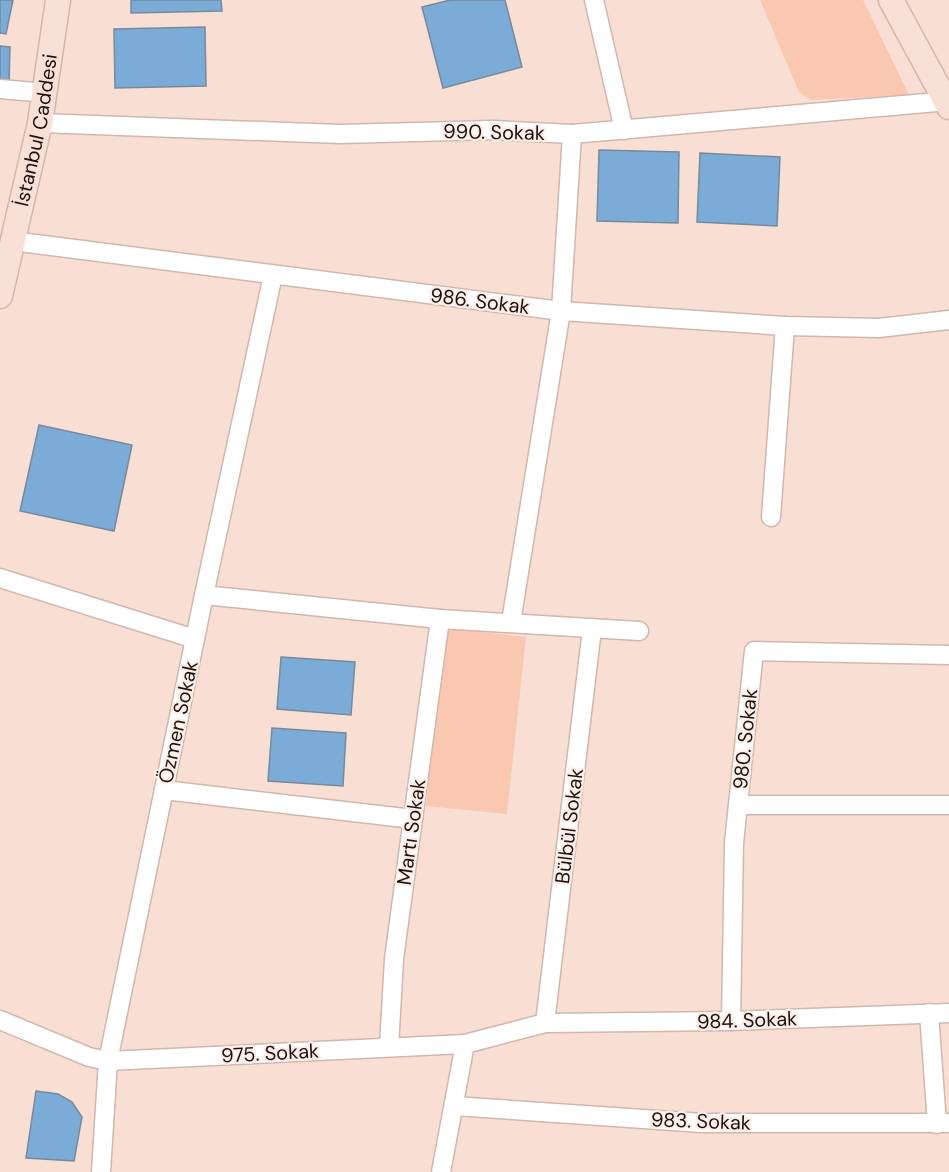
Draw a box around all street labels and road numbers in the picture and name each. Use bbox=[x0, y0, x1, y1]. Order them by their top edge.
street label: İstanbul Caddesi bbox=[8, 52, 63, 209]
street label: 990. Sokak bbox=[443, 118, 545, 146]
street label: 986. Sokak bbox=[429, 282, 531, 320]
street label: Özmen Sokak bbox=[152, 658, 204, 786]
street label: 980. Sokak bbox=[727, 687, 763, 791]
street label: Bülbül Sokak bbox=[549, 767, 589, 885]
street label: Martı Sokak bbox=[391, 777, 431, 887]
street label: 984. Sokak bbox=[696, 1005, 798, 1035]
street label: 975. Sokak bbox=[220, 1037, 320, 1069]
street label: 983. Sokak bbox=[651, 1106, 751, 1136]

